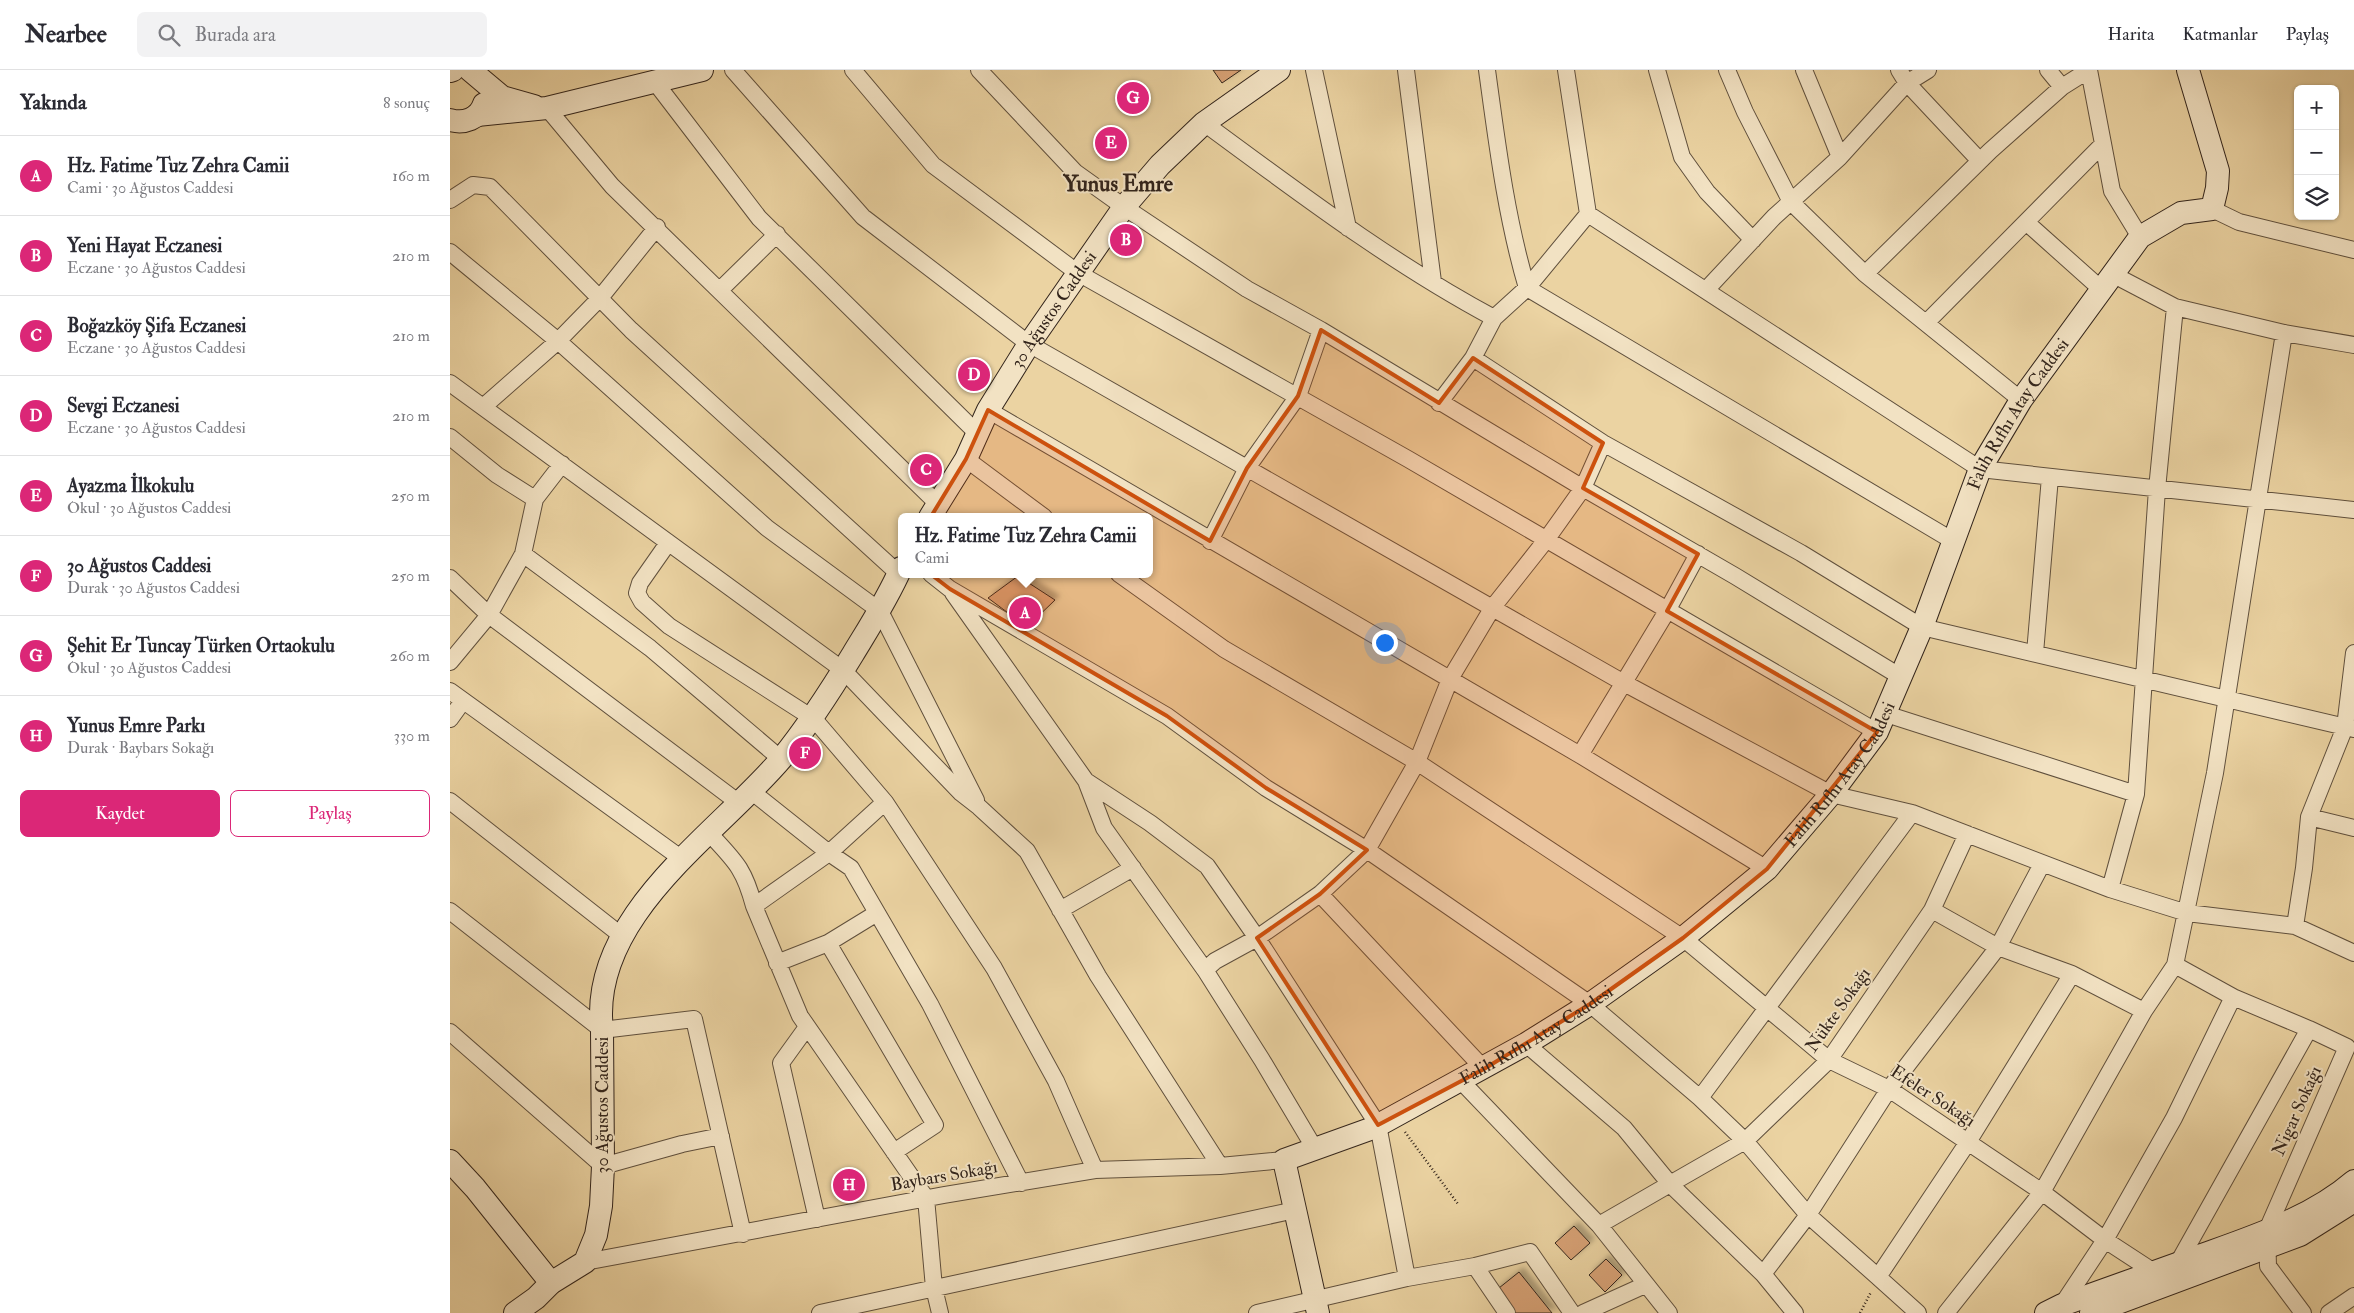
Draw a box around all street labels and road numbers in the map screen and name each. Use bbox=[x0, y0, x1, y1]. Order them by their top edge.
street label: 30 Ağustos Caddesi bbox=[1005, 246, 1102, 372]
street label: Falih Rıfhı Atay Caddesi bbox=[1962, 333, 2074, 493]
street label: Falih Rıfhı Atay Caddesi bbox=[1779, 698, 1900, 852]
street label: Nükte Sokağı bbox=[1800, 963, 1876, 1057]
street label: Falih Rıfhı Atay Caddesi bbox=[1455, 980, 1618, 1090]
street label: 30 Ağustos Caddesi bbox=[591, 1036, 614, 1173]
street label: Efeler Sokağı bbox=[1886, 1060, 1980, 1132]
street label: Nigar Sokağı bbox=[2267, 1062, 2327, 1159]
street label: Baybars Sokağı bbox=[889, 1155, 999, 1197]

